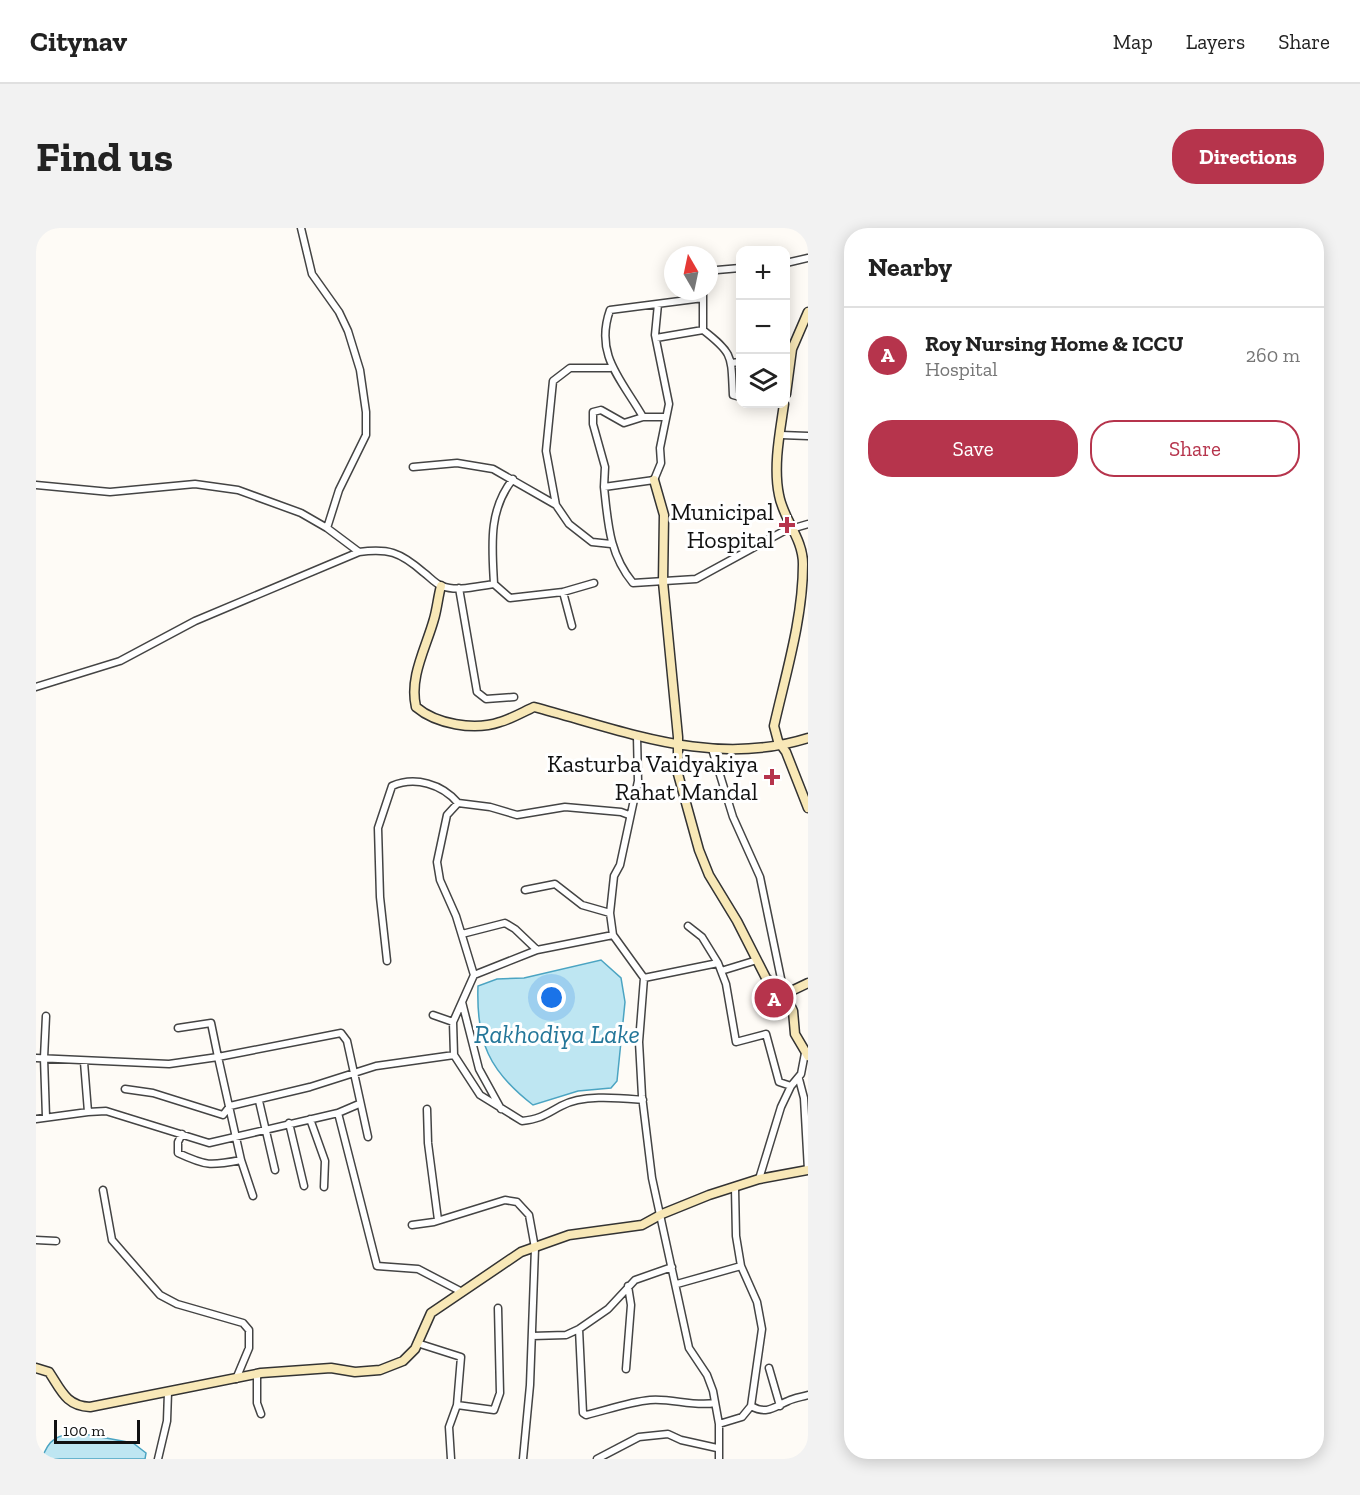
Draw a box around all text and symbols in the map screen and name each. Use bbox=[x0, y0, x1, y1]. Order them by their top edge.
text: Citynav bbox=[30, 25, 127, 58]
text: Map bbox=[1113, 29, 1153, 54]
text: Layers bbox=[1186, 29, 1245, 54]
text: Share bbox=[1278, 29, 1330, 54]
button: Directions bbox=[1172, 129, 1324, 184]
text: Find us bbox=[36, 131, 173, 182]
north arrow bbox=[664, 246, 718, 300]
map controls bbox=[736, 246, 790, 408]
button: + bbox=[736, 246, 790, 300]
text: Nearby bbox=[868, 251, 952, 283]
button: − bbox=[736, 300, 790, 354]
text: Roy Nursing Home & ICCU bbox=[925, 330, 1184, 357]
text: A bbox=[881, 343, 894, 367]
text: 260 m bbox=[1246, 343, 1300, 367]
button: layers bbox=[736, 354, 790, 408]
text: Hospital bbox=[925, 357, 998, 381]
button: Save bbox=[868, 420, 1078, 477]
button: Share bbox=[1090, 420, 1300, 477]
place label: Municipal Hospital bbox=[670, 497, 774, 554]
marker: Municipal Hospital bbox=[778, 516, 796, 534]
place label: Kasturba Vaidyakiya Rahat Mandal bbox=[547, 749, 758, 806]
marker: Kasturba Vaidyakiya Rahat Mandal bbox=[763, 768, 781, 786]
pin: A bbox=[754, 976, 794, 1020]
your location bbox=[537, 983, 566, 1012]
water label: Rakhodiya Lake bbox=[474, 1018, 640, 1050]
scale bar bbox=[54, 1417, 140, 1444]
text: 100 m bbox=[63, 1421, 105, 1440]

